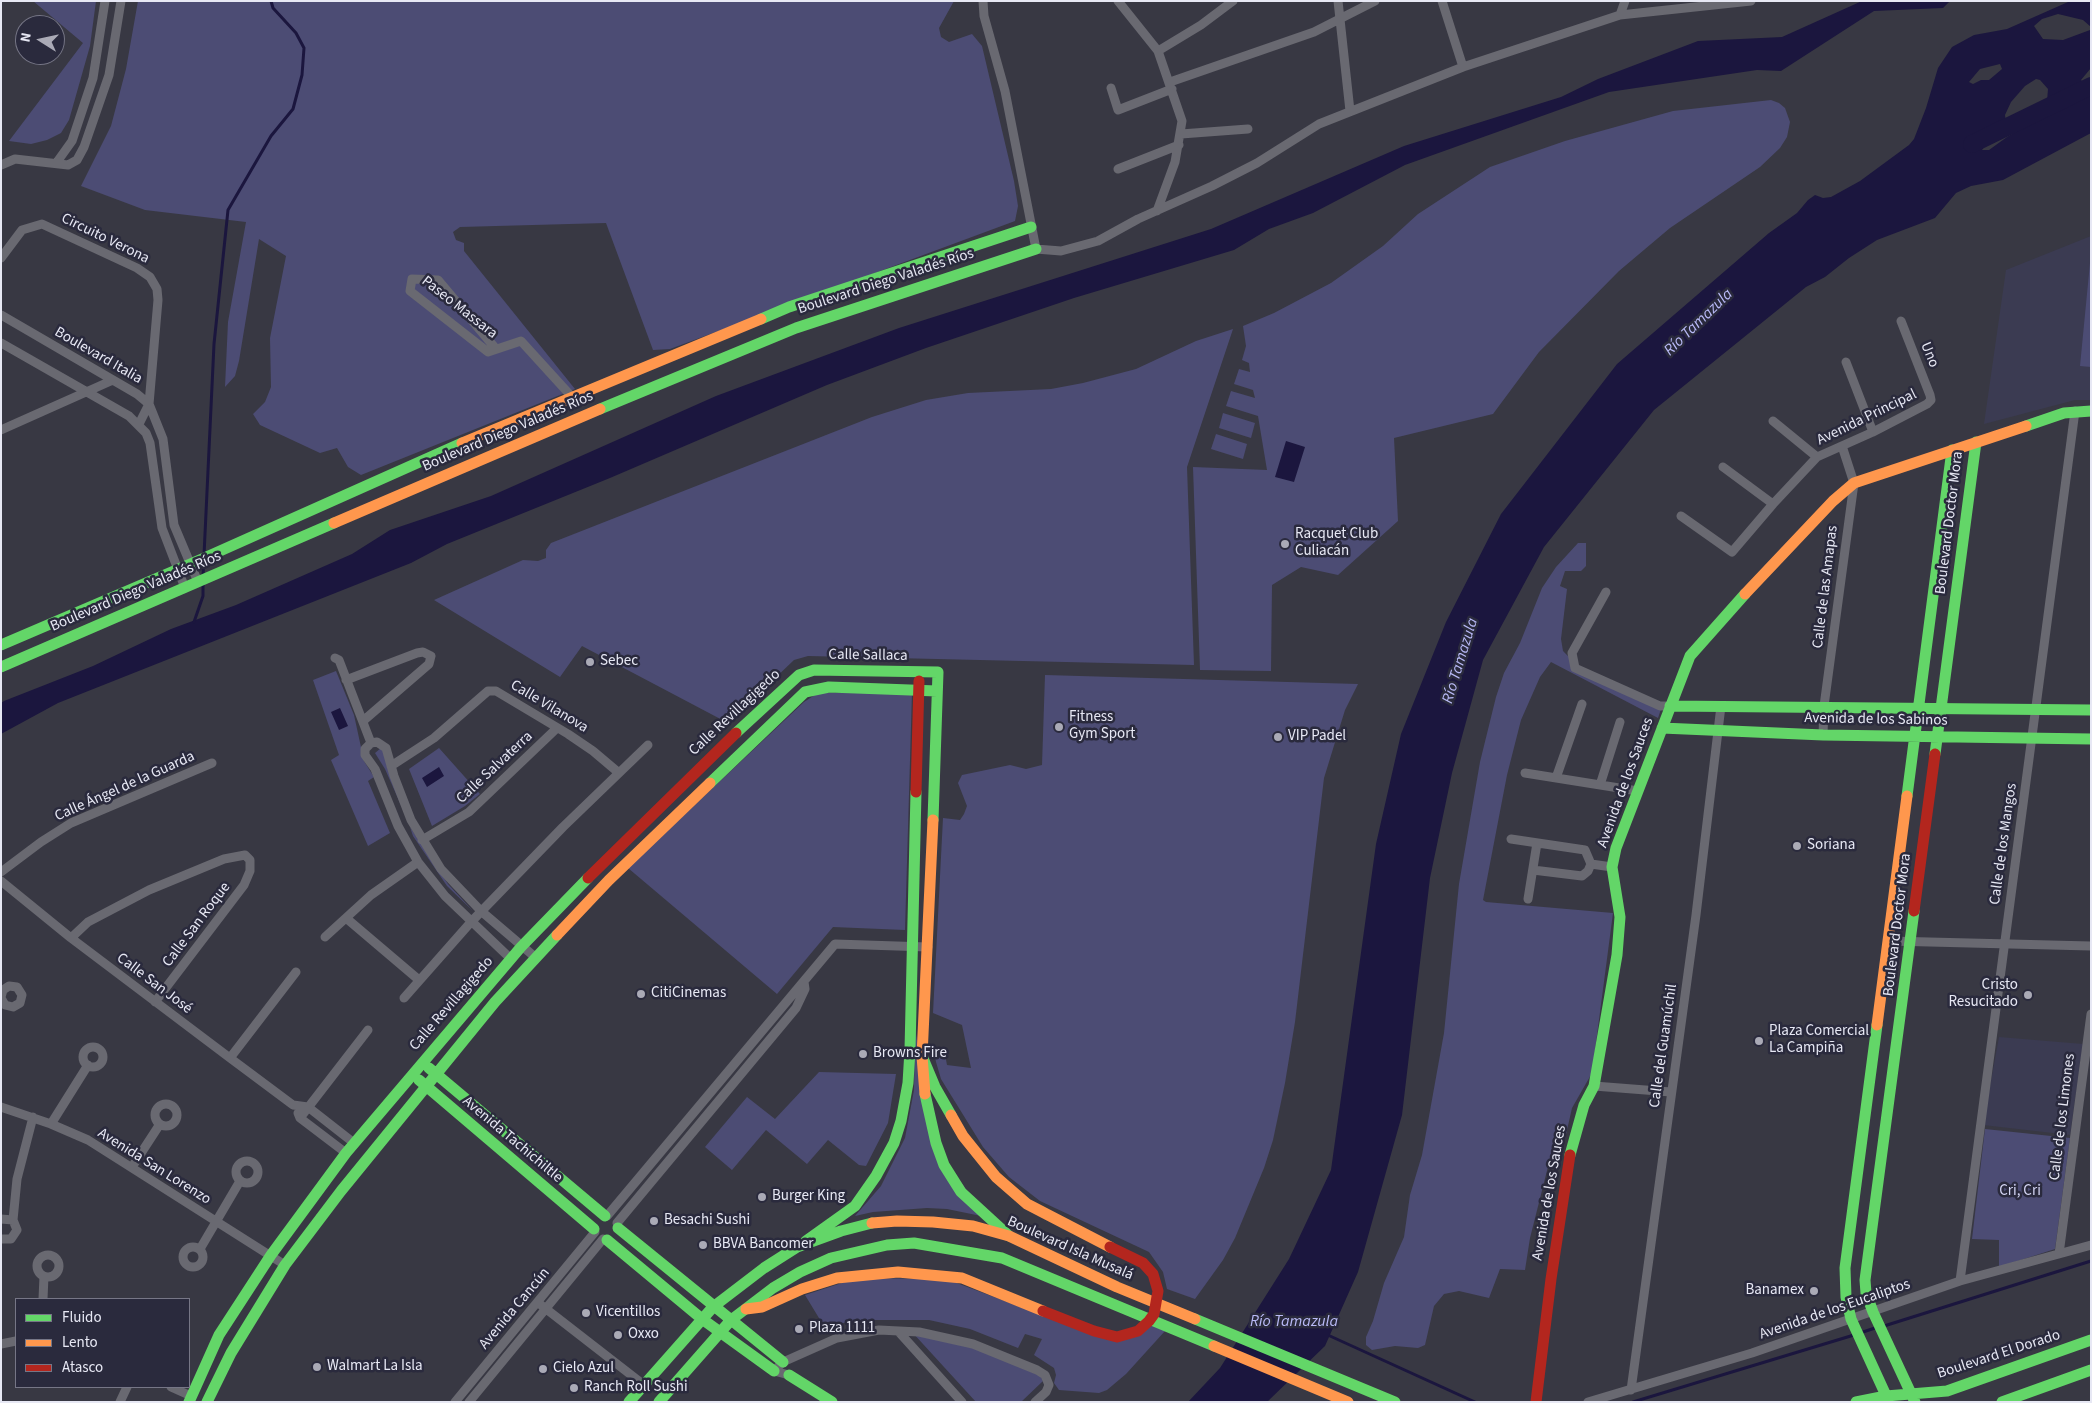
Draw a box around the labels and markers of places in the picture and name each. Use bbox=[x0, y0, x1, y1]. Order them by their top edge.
place label: Racquet Club Culiacán bbox=[1295, 526, 1378, 561]
marker: Racquet Club Culiacán bbox=[1279, 538, 1291, 550]
place label: Sebec bbox=[600, 653, 638, 671]
marker: Sebec bbox=[584, 656, 596, 668]
place label: Fitness Gym Sport bbox=[1069, 709, 1135, 744]
marker: Fitness Gym Sport bbox=[1053, 721, 1065, 733]
place label: VIP Padel bbox=[1288, 728, 1346, 746]
marker: VIP Padel bbox=[1272, 731, 1284, 743]
place label: Soriana bbox=[1807, 837, 1855, 855]
marker: Soriana bbox=[1791, 840, 1803, 852]
place label: Cristo Resucitado bbox=[1948, 977, 2018, 1012]
place label: CitiCinemas bbox=[651, 985, 726, 1003]
marker: CitiCinemas bbox=[635, 988, 647, 1000]
marker: Cristo Resucitado bbox=[2022, 989, 2034, 1001]
place label: Plaza Comercial La Campiña bbox=[1769, 1023, 1869, 1058]
marker: Plaza Comercial La Campiña bbox=[1753, 1035, 1765, 1047]
place label: Browns Fire bbox=[873, 1045, 947, 1063]
marker: Browns Fire bbox=[857, 1048, 869, 1060]
place label: Burger King bbox=[772, 1188, 845, 1206]
marker: Burger King bbox=[756, 1191, 768, 1203]
place label: Besachi Sushi bbox=[664, 1212, 750, 1230]
marker: Besachi Sushi bbox=[648, 1215, 660, 1227]
place label: BBVA Bancomer bbox=[713, 1236, 814, 1254]
marker: BBVA Bancomer bbox=[697, 1239, 709, 1251]
place label: Banamex bbox=[1745, 1282, 1804, 1300]
marker: Banamex bbox=[1808, 1285, 1820, 1297]
place label: Vicentillos bbox=[596, 1304, 660, 1322]
marker: Vicentillos bbox=[580, 1307, 592, 1319]
place label: Plaza 1111 bbox=[809, 1320, 875, 1338]
marker: Plaza 1111 bbox=[793, 1323, 805, 1335]
place label: Oxxo bbox=[628, 1326, 659, 1344]
marker: Oxxo bbox=[612, 1329, 624, 1341]
place label: Walmart La Isla bbox=[327, 1358, 423, 1376]
place label: Cielo Azul bbox=[553, 1360, 614, 1378]
marker: Walmart La Isla bbox=[311, 1361, 323, 1373]
marker: Cielo Azul bbox=[537, 1363, 549, 1375]
place label: Ranch Roll Sushi bbox=[584, 1379, 688, 1397]
marker: Ranch Roll Sushi bbox=[568, 1382, 580, 1394]

